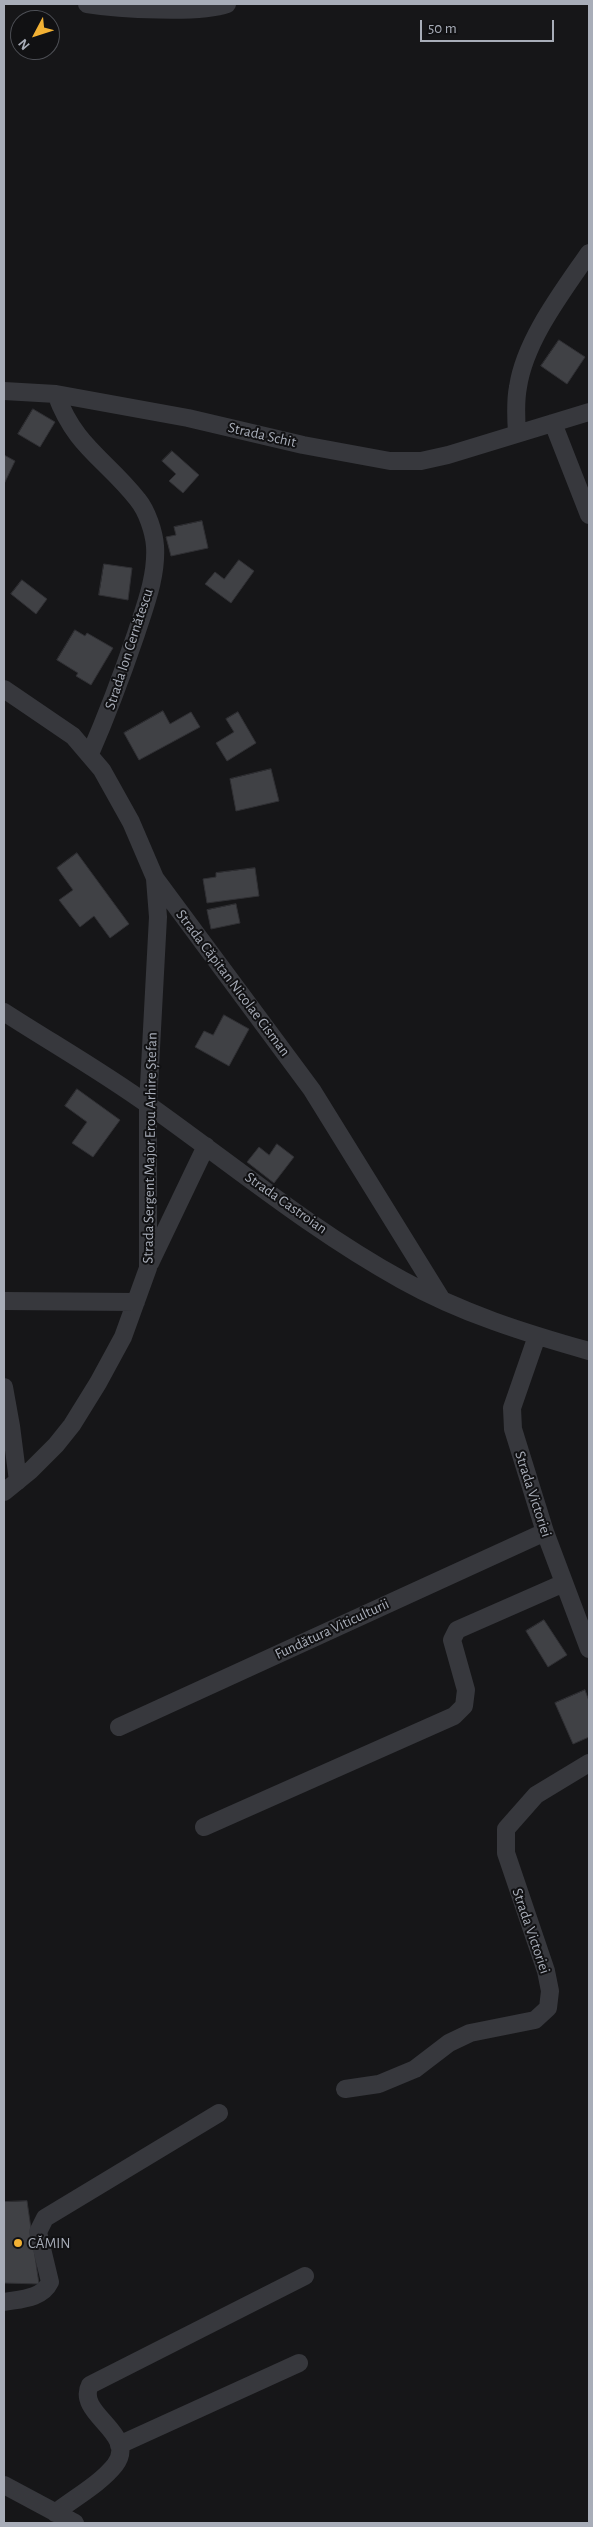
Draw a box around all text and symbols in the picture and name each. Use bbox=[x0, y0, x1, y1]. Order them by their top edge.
north arrow bbox=[10, 10, 60, 60]
scale bar bbox=[423, 10, 557, 42]
text: 50 m bbox=[428, 21, 457, 36]
text: N bbox=[16, 36, 33, 52]
street label: Strada Schit bbox=[226, 418, 298, 452]
street label: Strada Ion Cernătescu bbox=[101, 586, 157, 712]
street label: Strada Căpitan Nicolae Cisman bbox=[172, 906, 294, 1060]
street label: Strada Sergent Major Erou Arhire Ștefan bbox=[139, 1032, 161, 1264]
street label: Strada Castroian bbox=[241, 1168, 331, 1238]
street label: Strada Victoriei bbox=[511, 1449, 555, 1539]
street label: Fundătura Viticulturii bbox=[272, 1595, 392, 1663]
street label: Strada Victoriei bbox=[508, 1886, 554, 1976]
place label: CĂMIN bbox=[28, 2234, 71, 2252]
marker: CĂMIN bbox=[12, 2237, 24, 2249]

